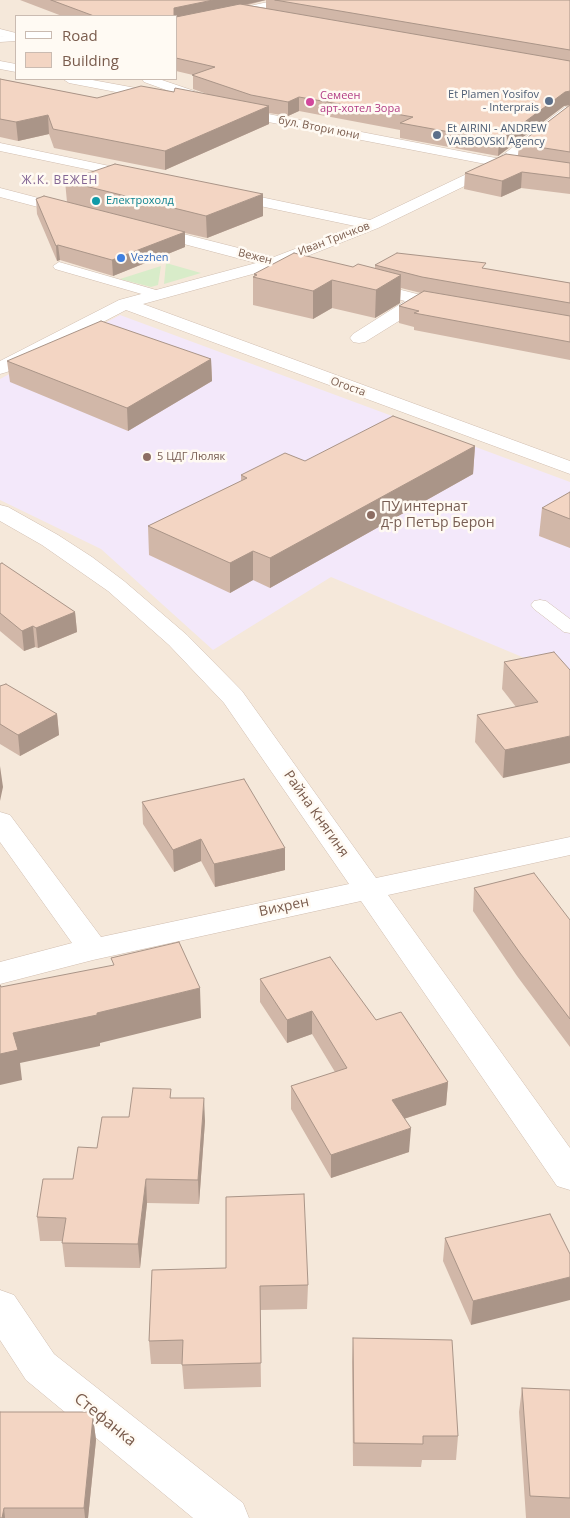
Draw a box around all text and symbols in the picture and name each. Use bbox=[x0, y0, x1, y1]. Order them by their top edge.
legend bbox=[15, 15, 178, 80]
text: Road bbox=[62, 25, 98, 45]
text: Building bbox=[62, 50, 119, 70]
place label: Et Plamen Yosifov - Interprais bbox=[448, 88, 539, 114]
place label: Семеен арт-хотел Зора bbox=[320, 89, 400, 115]
marker: Et Plamen Yosifov - Interprais bbox=[543, 95, 555, 107]
marker: Семеен арт-хотел Зора bbox=[304, 96, 316, 108]
street label: бул. Втори юни bbox=[277, 114, 361, 142]
place label: Et AIRINI - ANDREW VARBOVSKI Agency bbox=[447, 122, 547, 148]
marker: Et AIRINI - ANDREW VARBOVSKI Agency bbox=[431, 129, 443, 141]
district label: Ж.К. ВЕЖЕН bbox=[20, 174, 100, 188]
place label: Електрохолд bbox=[106, 194, 174, 208]
marker: Електрохолд bbox=[90, 195, 102, 207]
street label: Иван Тричков bbox=[296, 219, 372, 259]
street label: Вежен bbox=[237, 246, 273, 268]
place label: Vezhen bbox=[131, 251, 169, 265]
marker: Vezhen bbox=[115, 252, 127, 264]
street label: Огоста bbox=[329, 375, 367, 399]
place label: 5 ЦДГ Люляк bbox=[157, 450, 225, 464]
marker: 5 ЦДГ Люляк bbox=[141, 451, 153, 463]
place label: ПУ интернат д-р Петър Берон bbox=[381, 499, 494, 532]
marker: ПУ интернат д-р Петър Берон bbox=[365, 509, 377, 521]
street label: Райна Княгиня bbox=[280, 767, 352, 861]
street label: Вихрен bbox=[258, 894, 310, 920]
street label: Стефанка bbox=[70, 1389, 140, 1451]

